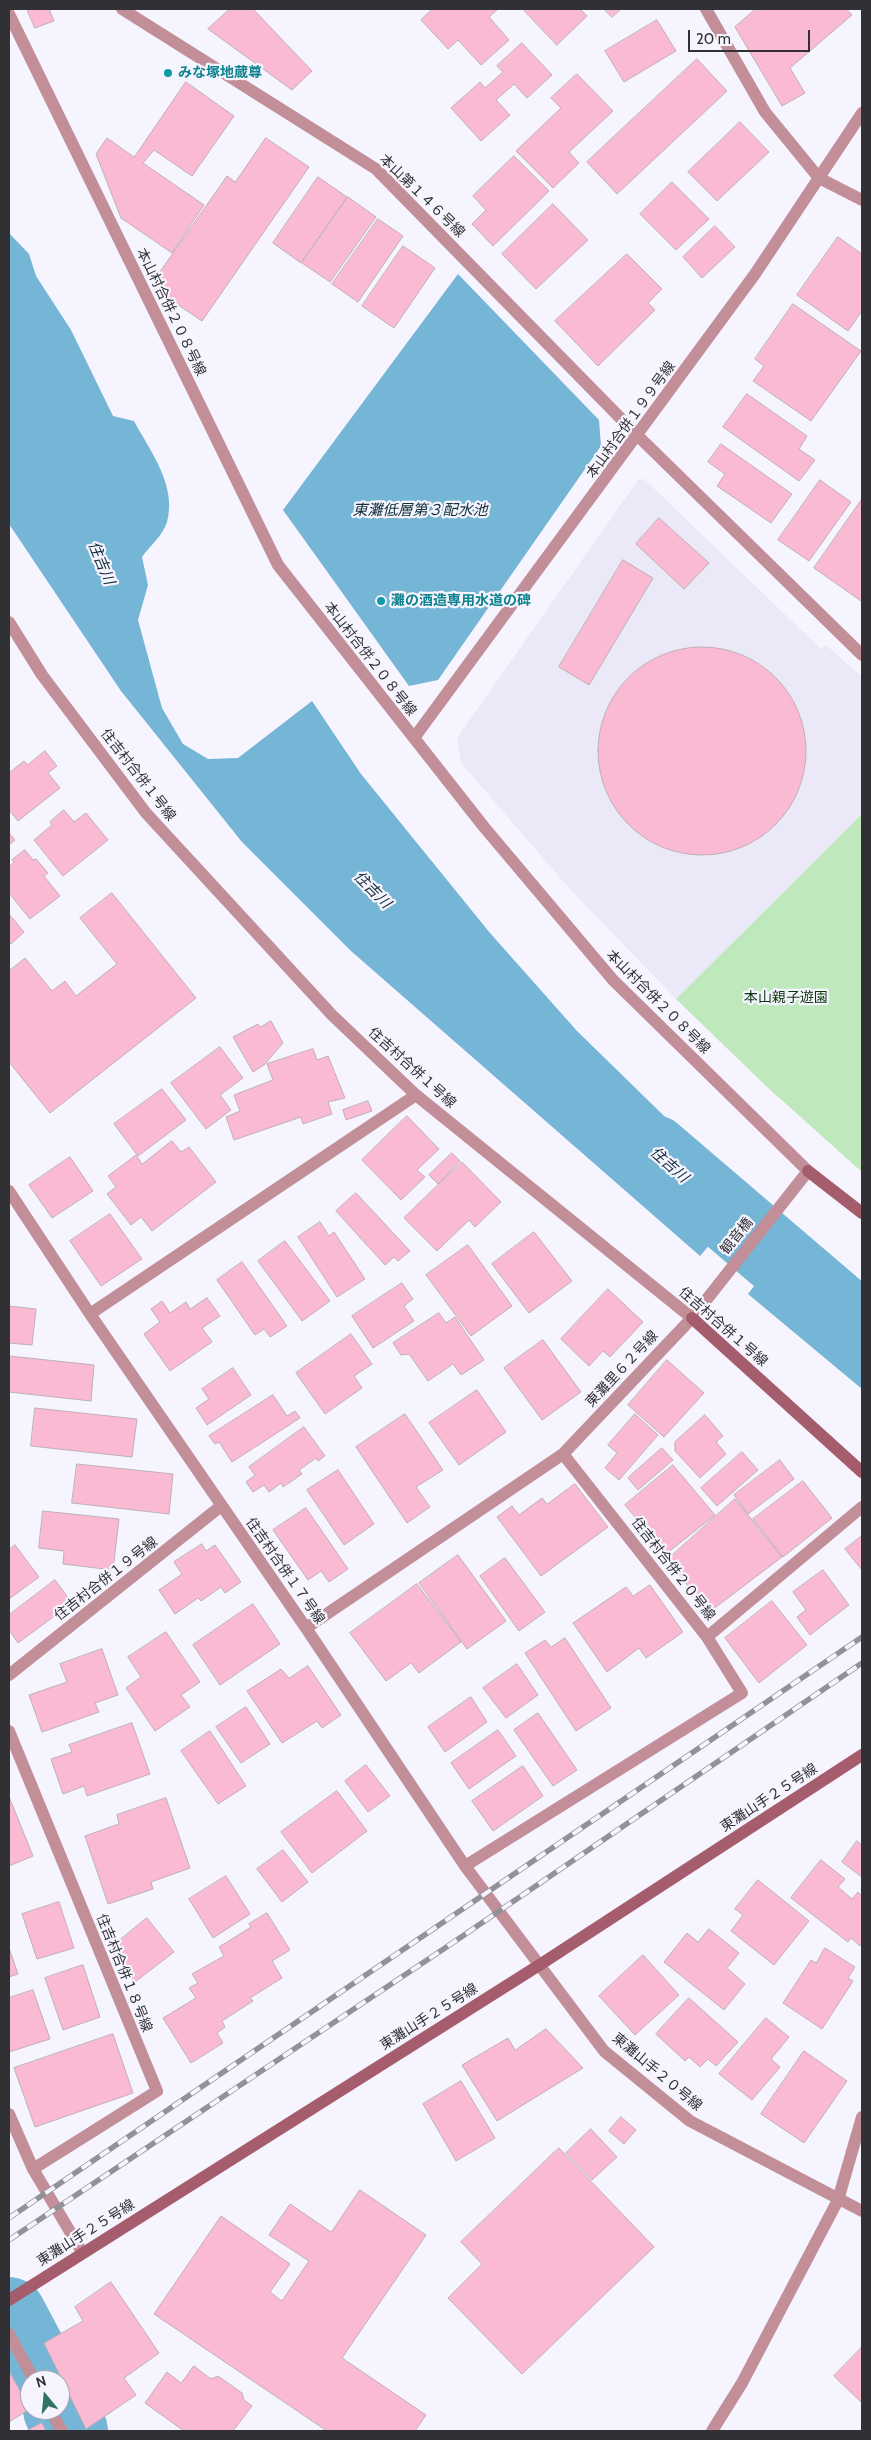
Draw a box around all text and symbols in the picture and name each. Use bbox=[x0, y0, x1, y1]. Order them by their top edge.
scale bar bbox=[691, 20, 814, 52]
text: 20 m bbox=[696, 30, 731, 48]
place label: みな塚地蔵尊 bbox=[178, 65, 262, 81]
marker: みな塚地蔵尊 bbox=[162, 67, 174, 79]
street label: 本山第１４６号線 bbox=[376, 151, 468, 241]
street label: 本山村合併２０８号線 bbox=[133, 245, 209, 379]
street label: 本山村合併１９９号線 bbox=[583, 358, 679, 482]
water label: 東灘低層第３配水池 bbox=[353, 502, 487, 520]
water label: 住吉川 bbox=[84, 539, 118, 587]
place label: 灘の酒造専用水道の碑 bbox=[391, 593, 531, 609]
marker: 灘の酒造専用水道の碑 bbox=[375, 595, 387, 607]
street label: 本山村合併２０８号線 bbox=[320, 599, 420, 719]
street label: 住吉村合併１号線 bbox=[97, 726, 179, 824]
water label: 住吉川 bbox=[350, 868, 394, 912]
street label: 本山村合併２０８号線 bbox=[603, 947, 713, 1057]
park label: 本山親子遊園 bbox=[744, 990, 828, 1006]
street label: 住吉村合併１号線 bbox=[365, 1024, 459, 1112]
water label: 住吉川 bbox=[646, 1143, 692, 1187]
street label: 観音橋 bbox=[717, 1214, 757, 1258]
street label: 住吉村合併１号線 bbox=[675, 1284, 771, 1370]
street label: 東灘里６２号線 bbox=[582, 1327, 662, 1411]
street label: 住吉村合併２０号線 bbox=[628, 1514, 718, 1624]
street label: 住吉村合併１７号線 bbox=[242, 1515, 328, 1627]
street label: 住吉村合併１９号線 bbox=[51, 1534, 161, 1624]
street label: 東灘山手２５号線 bbox=[717, 1760, 821, 1836]
street label: 住吉村合併１８号線 bbox=[93, 1911, 155, 2035]
street label: 東灘山手２５号線 bbox=[377, 1980, 481, 2054]
street label: 東灘山手２０号線 bbox=[609, 2030, 705, 2114]
street label: 東灘山手２５号線 bbox=[34, 2196, 138, 2270]
north arrow bbox=[20, 2370, 70, 2420]
text: N bbox=[34, 2372, 48, 2392]

